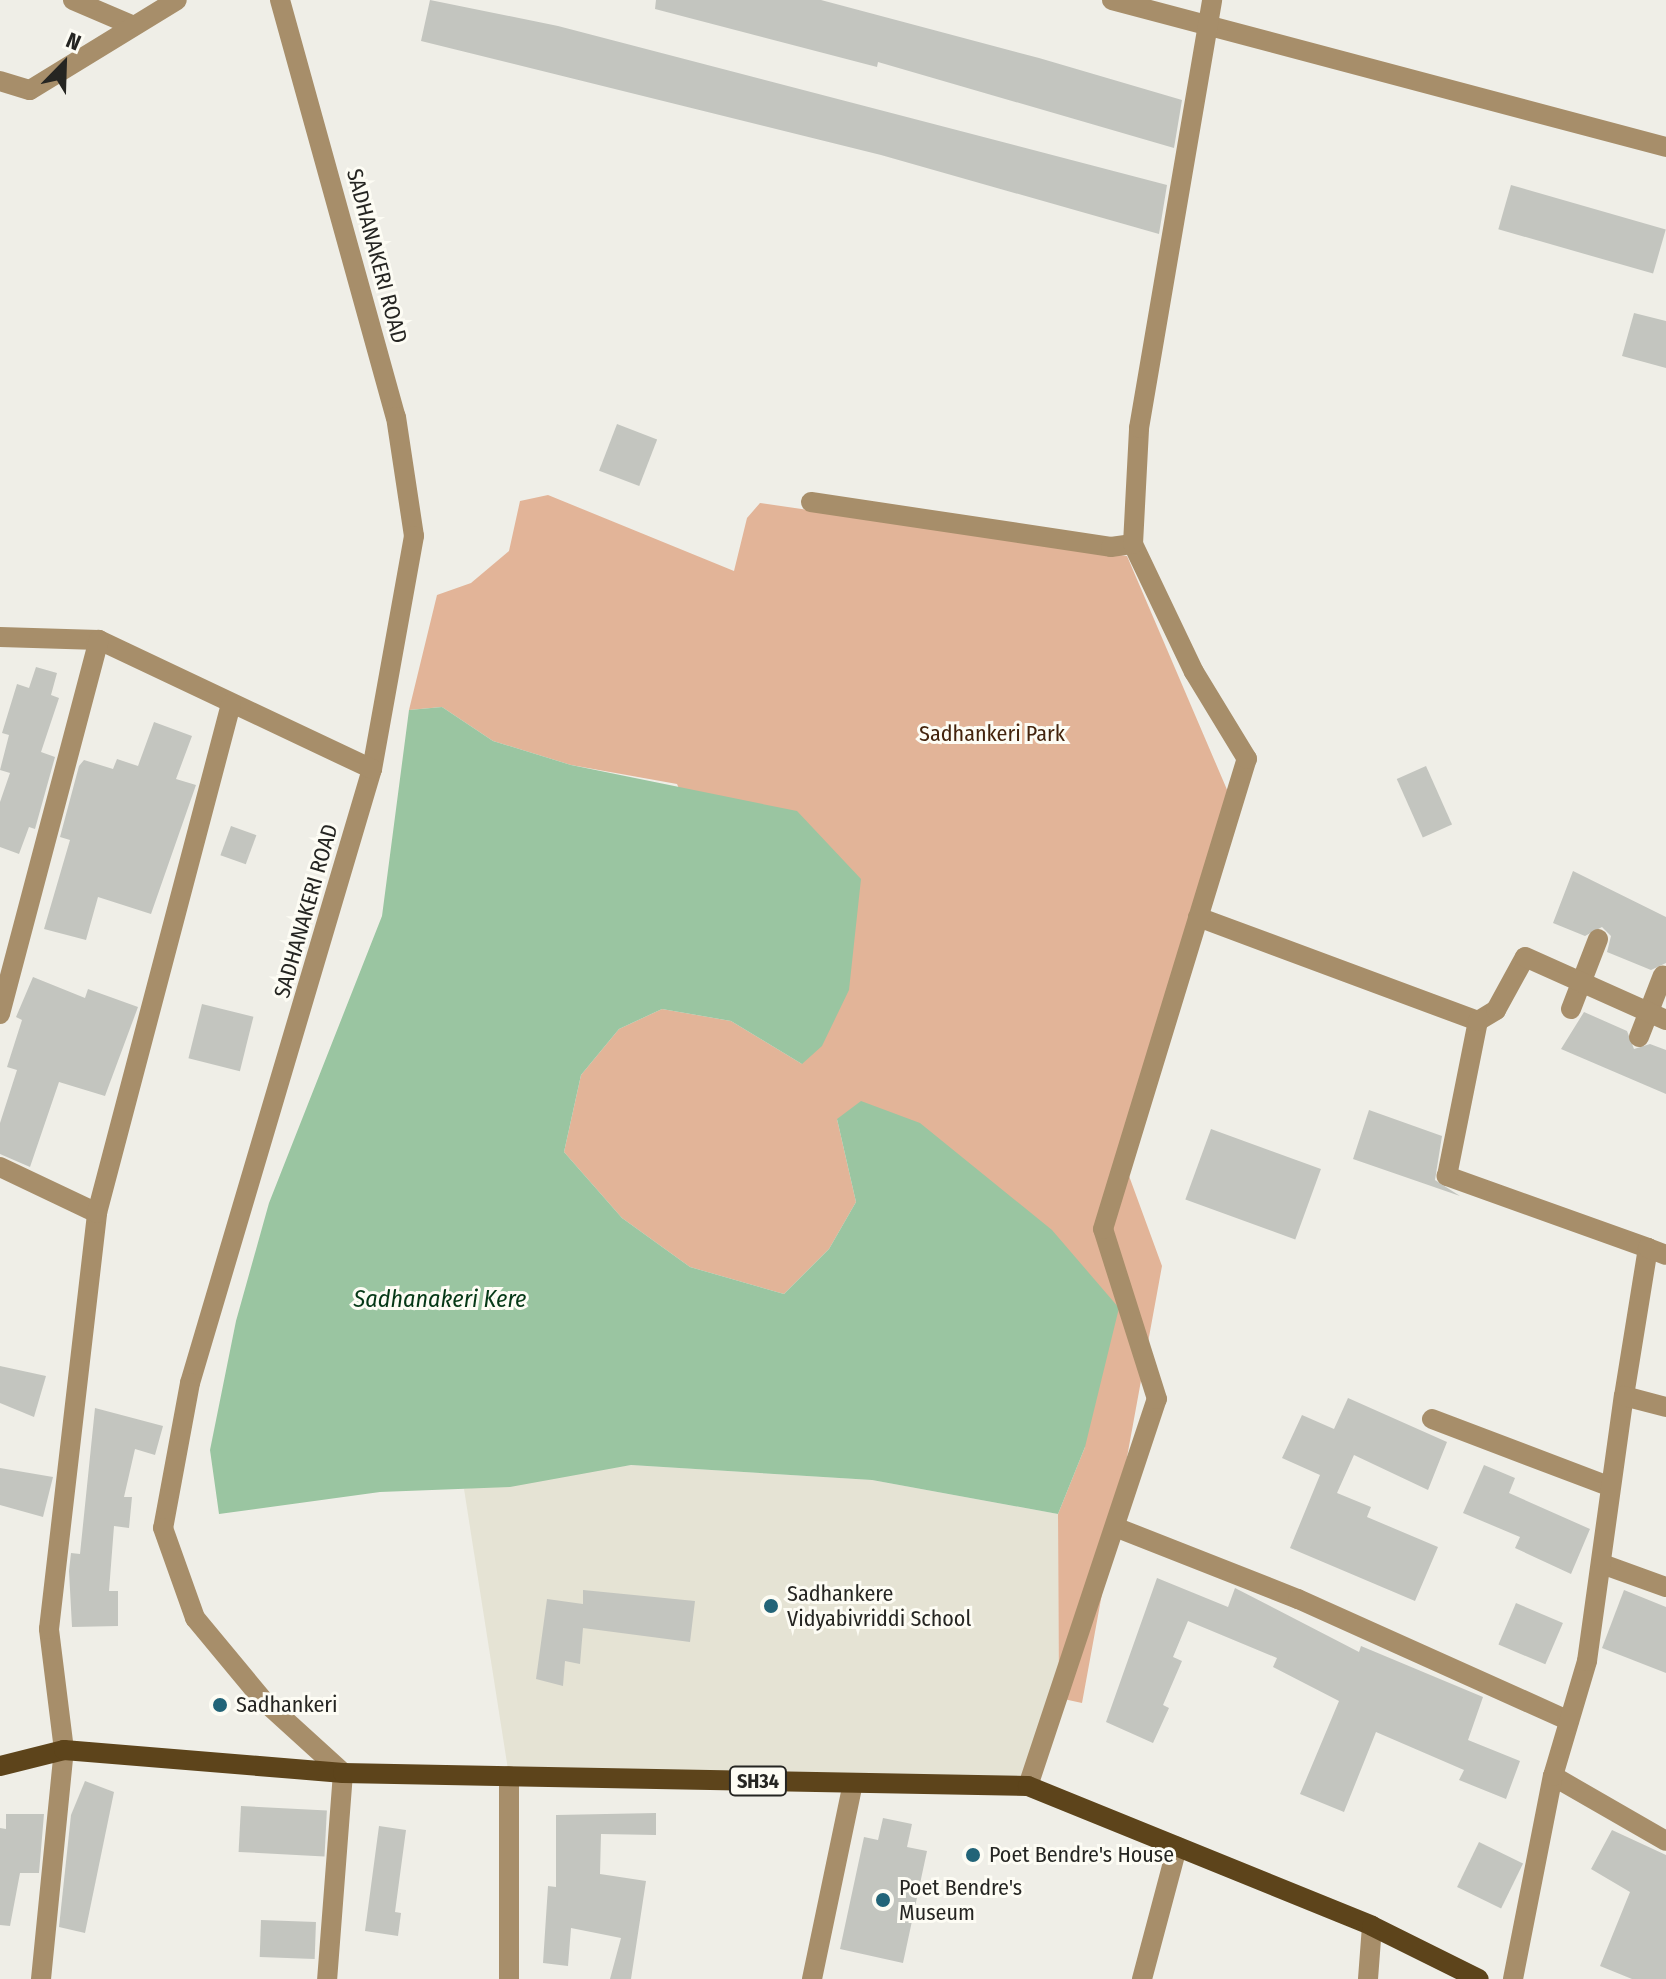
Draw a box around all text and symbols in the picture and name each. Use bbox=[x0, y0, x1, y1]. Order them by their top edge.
north arrow bbox=[24, 24, 104, 104]
text: N bbox=[62, 26, 85, 56]
street label: SADHANAKERI ROAD bbox=[341, 166, 413, 346]
park label: Sadhankeri Park bbox=[919, 721, 1065, 747]
street label: SADHANAKERI ROAD bbox=[269, 821, 343, 1001]
water label: Sadhanakeri Kere bbox=[354, 1286, 526, 1314]
place label: Sadhankere Vidyabivriddi School bbox=[787, 1580, 971, 1632]
marker: Sadhankere Vidyabivriddi School bbox=[762, 1597, 780, 1615]
place label: Sadhankeri bbox=[236, 1692, 338, 1718]
marker: Sadhankeri bbox=[211, 1696, 229, 1714]
road number: SH34 bbox=[728, 1765, 788, 1797]
place label: Poet Bendre's House bbox=[989, 1842, 1174, 1868]
marker: Poet Bendre's House bbox=[964, 1846, 982, 1864]
place label: Poet Bendre's Museum bbox=[899, 1874, 1022, 1926]
marker: Poet Bendre's Museum bbox=[874, 1891, 892, 1909]

